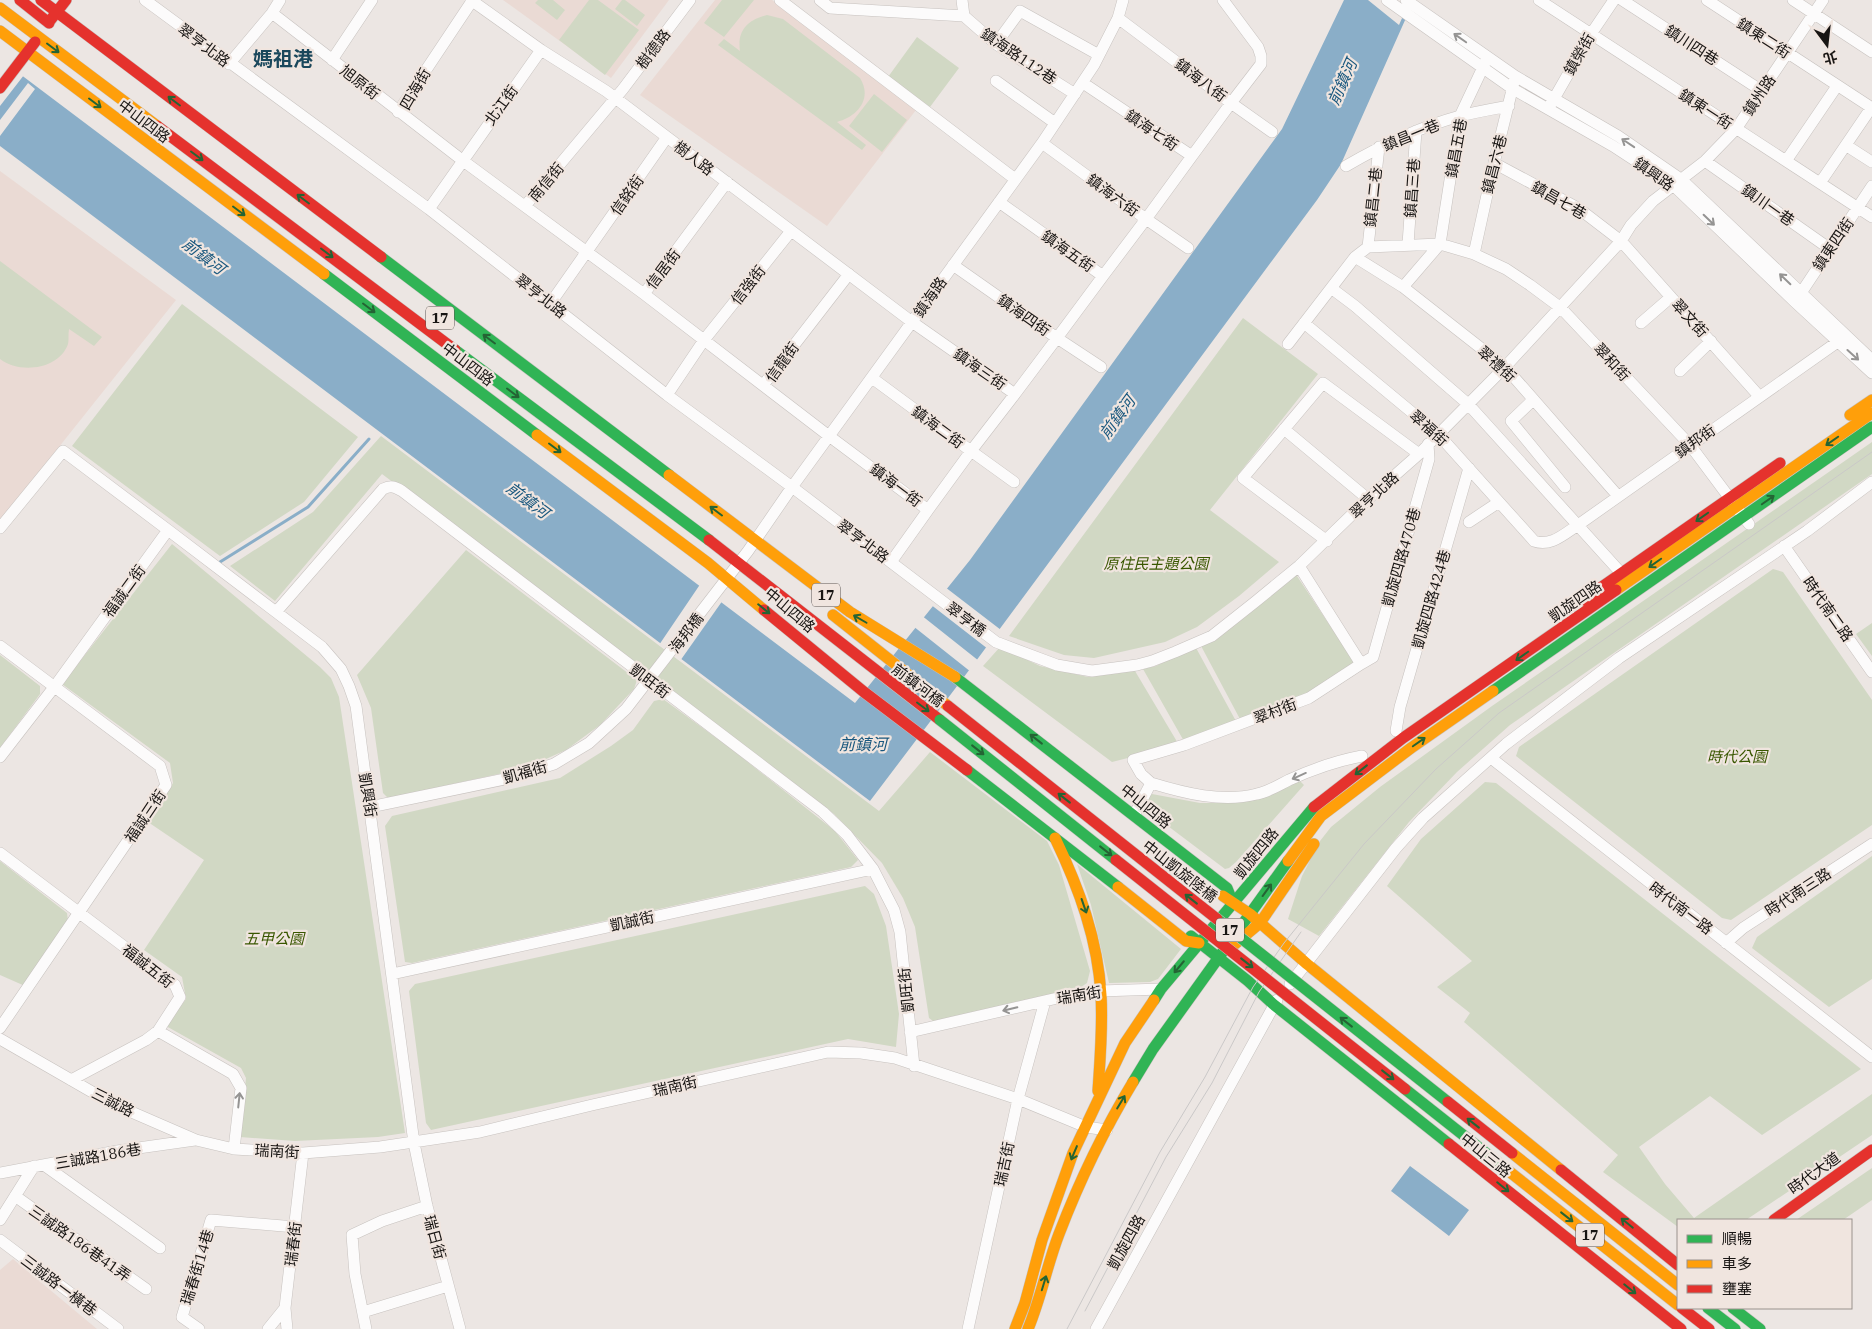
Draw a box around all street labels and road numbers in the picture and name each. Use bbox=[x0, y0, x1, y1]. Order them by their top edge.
street label: 鎮東二街 bbox=[1734, 14, 1794, 62]
street label: 翠亨北路 bbox=[174, 19, 234, 71]
street label: 鎮川四巷 bbox=[1662, 21, 1722, 69]
street label: 鎮海路112巷 bbox=[978, 24, 1060, 88]
street label: 樹德路 bbox=[632, 25, 674, 73]
street label: 鎮榮街 bbox=[1560, 30, 1598, 78]
street label: 鎮海八街 bbox=[1171, 54, 1231, 106]
street label: 旭原街 bbox=[336, 61, 384, 103]
street label: 四海街 bbox=[396, 65, 434, 113]
street label: 鎮州路 bbox=[1739, 71, 1779, 119]
street label: 北江街 bbox=[480, 81, 522, 129]
street label: 鎮東一街 bbox=[1676, 85, 1736, 133]
street label: 中山四路 bbox=[114, 95, 174, 147]
street label: 鎮海七街 bbox=[1122, 105, 1182, 155]
street label: 鎮昌一巷 bbox=[1380, 115, 1442, 155]
street label: 鎮昌五巷 bbox=[1441, 117, 1471, 179]
street label: 鎮昌六巷 bbox=[1478, 133, 1510, 195]
street label: 樹人路 bbox=[670, 137, 718, 179]
street label: 鎮興路 bbox=[1630, 153, 1678, 195]
street label: 鎮昌三巷 bbox=[1400, 157, 1424, 219]
street label: 南信街 bbox=[524, 159, 568, 205]
street label: 鎮昌二巷 bbox=[1360, 166, 1386, 228]
street label: 鎮海六街 bbox=[1083, 170, 1143, 220]
street label: 信銘街 bbox=[606, 171, 648, 219]
street label: 鎮昌七巷 bbox=[1528, 177, 1590, 223]
street label: 鎮川一巷 bbox=[1738, 180, 1798, 230]
street label: 鎮東四街 bbox=[1808, 214, 1858, 274]
street label: 鎮海五街 bbox=[1038, 226, 1098, 276]
street label: 信居街 bbox=[642, 245, 684, 293]
street label: 信強街 bbox=[727, 261, 769, 309]
street label: 翠亨北路 bbox=[512, 270, 570, 322]
street label: 鎮海路 bbox=[909, 273, 951, 321]
street label: 鎮海四街 bbox=[994, 290, 1054, 340]
street label: 翠文街 bbox=[1668, 295, 1712, 341]
road number: 17 bbox=[426, 306, 454, 330]
street label: 中山四路 bbox=[438, 338, 498, 390]
street label: 信龍街 bbox=[761, 338, 803, 386]
street label: 翠和街 bbox=[1590, 339, 1634, 385]
street label: 翠禮街 bbox=[1474, 342, 1520, 386]
street label: 鎮海三街 bbox=[950, 344, 1010, 394]
street label: 鎮海二街 bbox=[908, 402, 968, 452]
street label: 翠福街 bbox=[1406, 406, 1452, 450]
street label: 鎮邦街 bbox=[1671, 420, 1719, 462]
street label: 鎮海一街 bbox=[866, 459, 926, 511]
street label: 翠亨北路 bbox=[1346, 468, 1402, 522]
street label: 凱旋四路470巷 bbox=[1378, 505, 1424, 609]
street label: 翠亨北路 bbox=[833, 515, 893, 567]
street label: 凱旋四路424巷 bbox=[1408, 547, 1454, 651]
street label: 福誠二街 bbox=[99, 561, 149, 621]
street label: 時代南二路 bbox=[1799, 573, 1857, 645]
street label: 凱旋四路 bbox=[1545, 576, 1605, 626]
street label: 中山四路 bbox=[761, 583, 819, 637]
road number: 17 bbox=[812, 584, 840, 606]
street label: 翠亨橋 bbox=[942, 598, 990, 640]
street label: 海邦橋 bbox=[665, 609, 707, 657]
street label: 前鎮河橋 bbox=[888, 659, 948, 711]
street label: 凱旺街 bbox=[626, 660, 674, 702]
street label: 翠村街 bbox=[1251, 694, 1299, 728]
street label: 凱福街 bbox=[501, 757, 549, 787]
street label: 凱興街 bbox=[355, 771, 381, 819]
street label: 中山四路 bbox=[1117, 780, 1175, 832]
street label: 福誠三街 bbox=[120, 786, 170, 846]
street label: 凱旋四路 bbox=[1230, 824, 1282, 882]
street label: 中山凱旋陸橋 bbox=[1139, 836, 1221, 906]
street label: 時代南三路 bbox=[1761, 864, 1835, 920]
street label: 時代南一路 bbox=[1645, 878, 1717, 938]
street label: 凱誠街 bbox=[608, 907, 656, 935]
road number: 17 bbox=[1216, 918, 1244, 942]
street label: 福誠五街 bbox=[119, 940, 177, 992]
street label: 凱旺街 bbox=[894, 967, 918, 1013]
street label: 瑞南街 bbox=[1055, 982, 1103, 1008]
street label: 瑞南街 bbox=[651, 1072, 699, 1100]
street label: 三誠路 bbox=[89, 1083, 137, 1121]
street label: 中山三路 bbox=[1457, 1129, 1515, 1181]
street label: 三誠路186巷 bbox=[54, 1139, 142, 1173]
street label: 瑞南街 bbox=[254, 1140, 300, 1162]
street label: 瑞吉街 bbox=[990, 1140, 1018, 1188]
street label: 時代大道 bbox=[1784, 1148, 1844, 1198]
street label: 三誠路186巷41弄 bbox=[25, 1201, 135, 1285]
street label: 凱旋四路 bbox=[1103, 1211, 1149, 1273]
street label: 瑞日街 bbox=[420, 1213, 450, 1261]
street label: 瑞春街 bbox=[281, 1221, 305, 1267]
road number: 17 bbox=[1576, 1224, 1604, 1246]
street label: 瑞春街14巷 bbox=[177, 1227, 217, 1307]
street label: 三誠路一橫巷 bbox=[17, 1250, 101, 1320]

